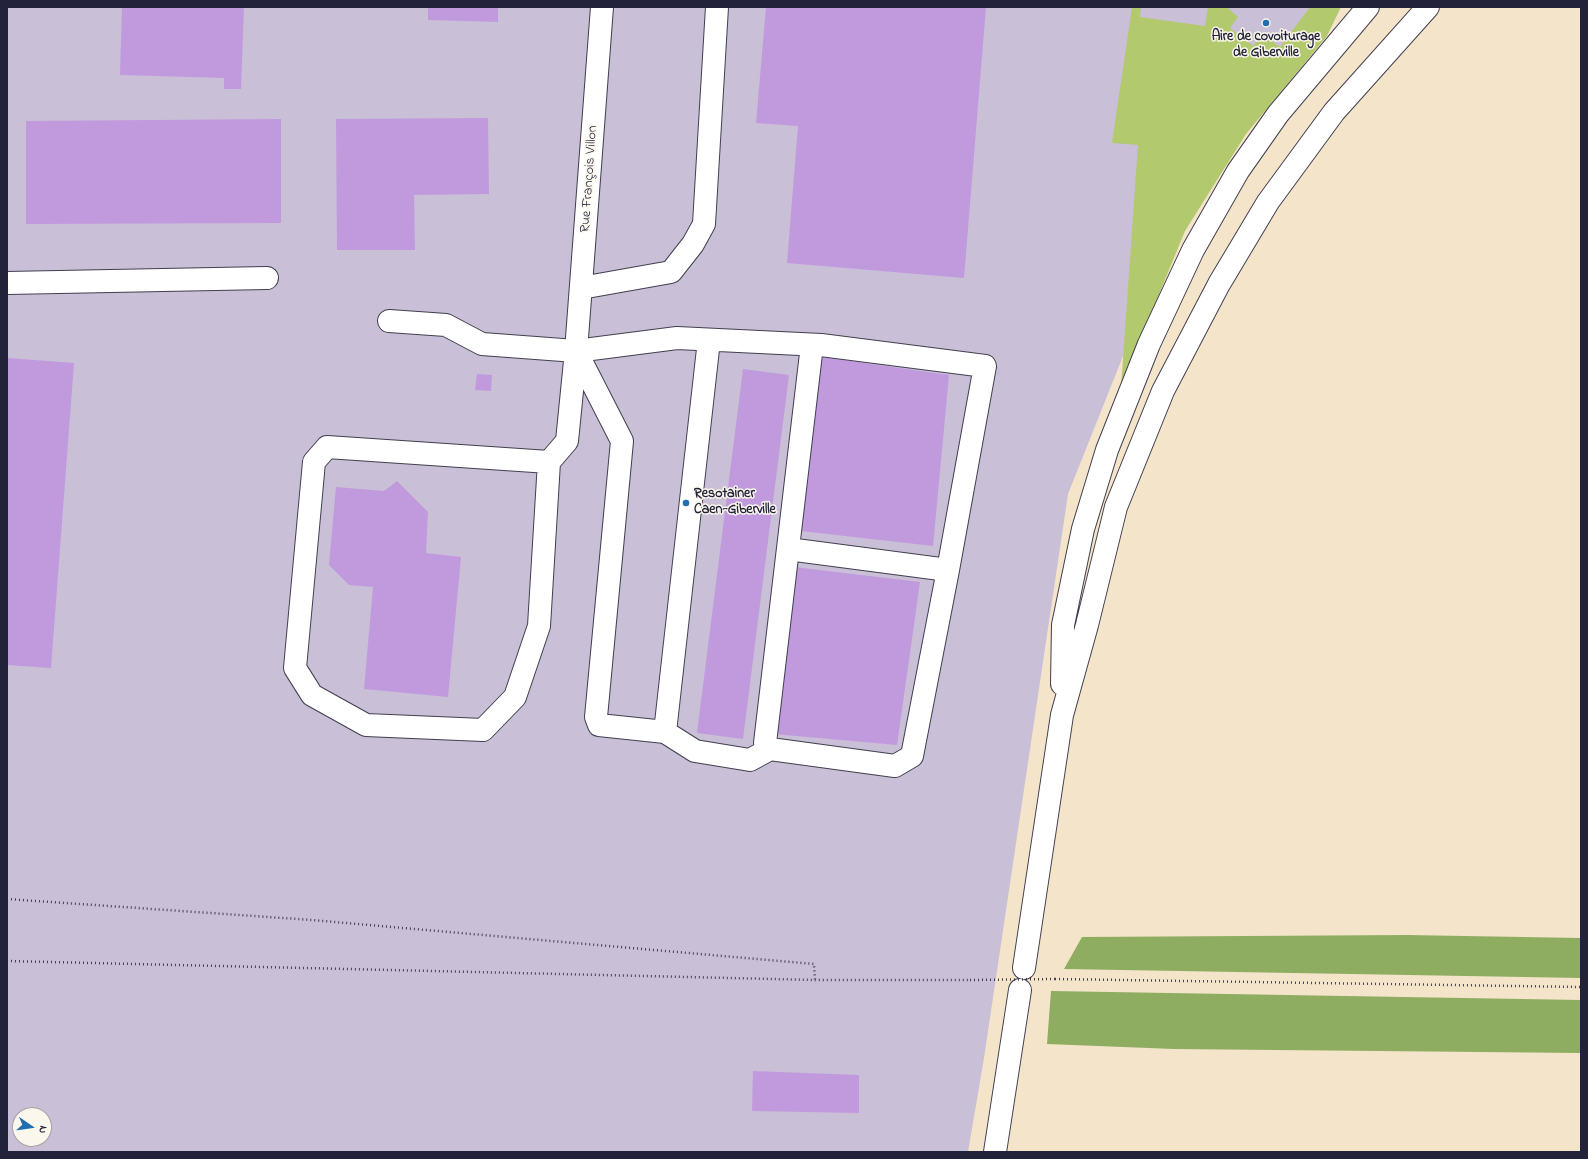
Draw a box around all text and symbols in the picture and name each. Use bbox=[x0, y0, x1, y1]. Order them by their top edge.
marker: Aire de covoiturage de Giberville bbox=[1261, 18, 1271, 28]
place label: Aire de covoiturage de Giberville bbox=[1212, 30, 1320, 62]
street label: Rue François Villon bbox=[578, 125, 602, 233]
place label: Resotainer Caen-Giberville bbox=[694, 487, 776, 520]
marker: Resotainer Caen-Giberville bbox=[681, 498, 691, 508]
north arrow bbox=[12, 1107, 52, 1147]
text: N bbox=[34, 1124, 51, 1135]

